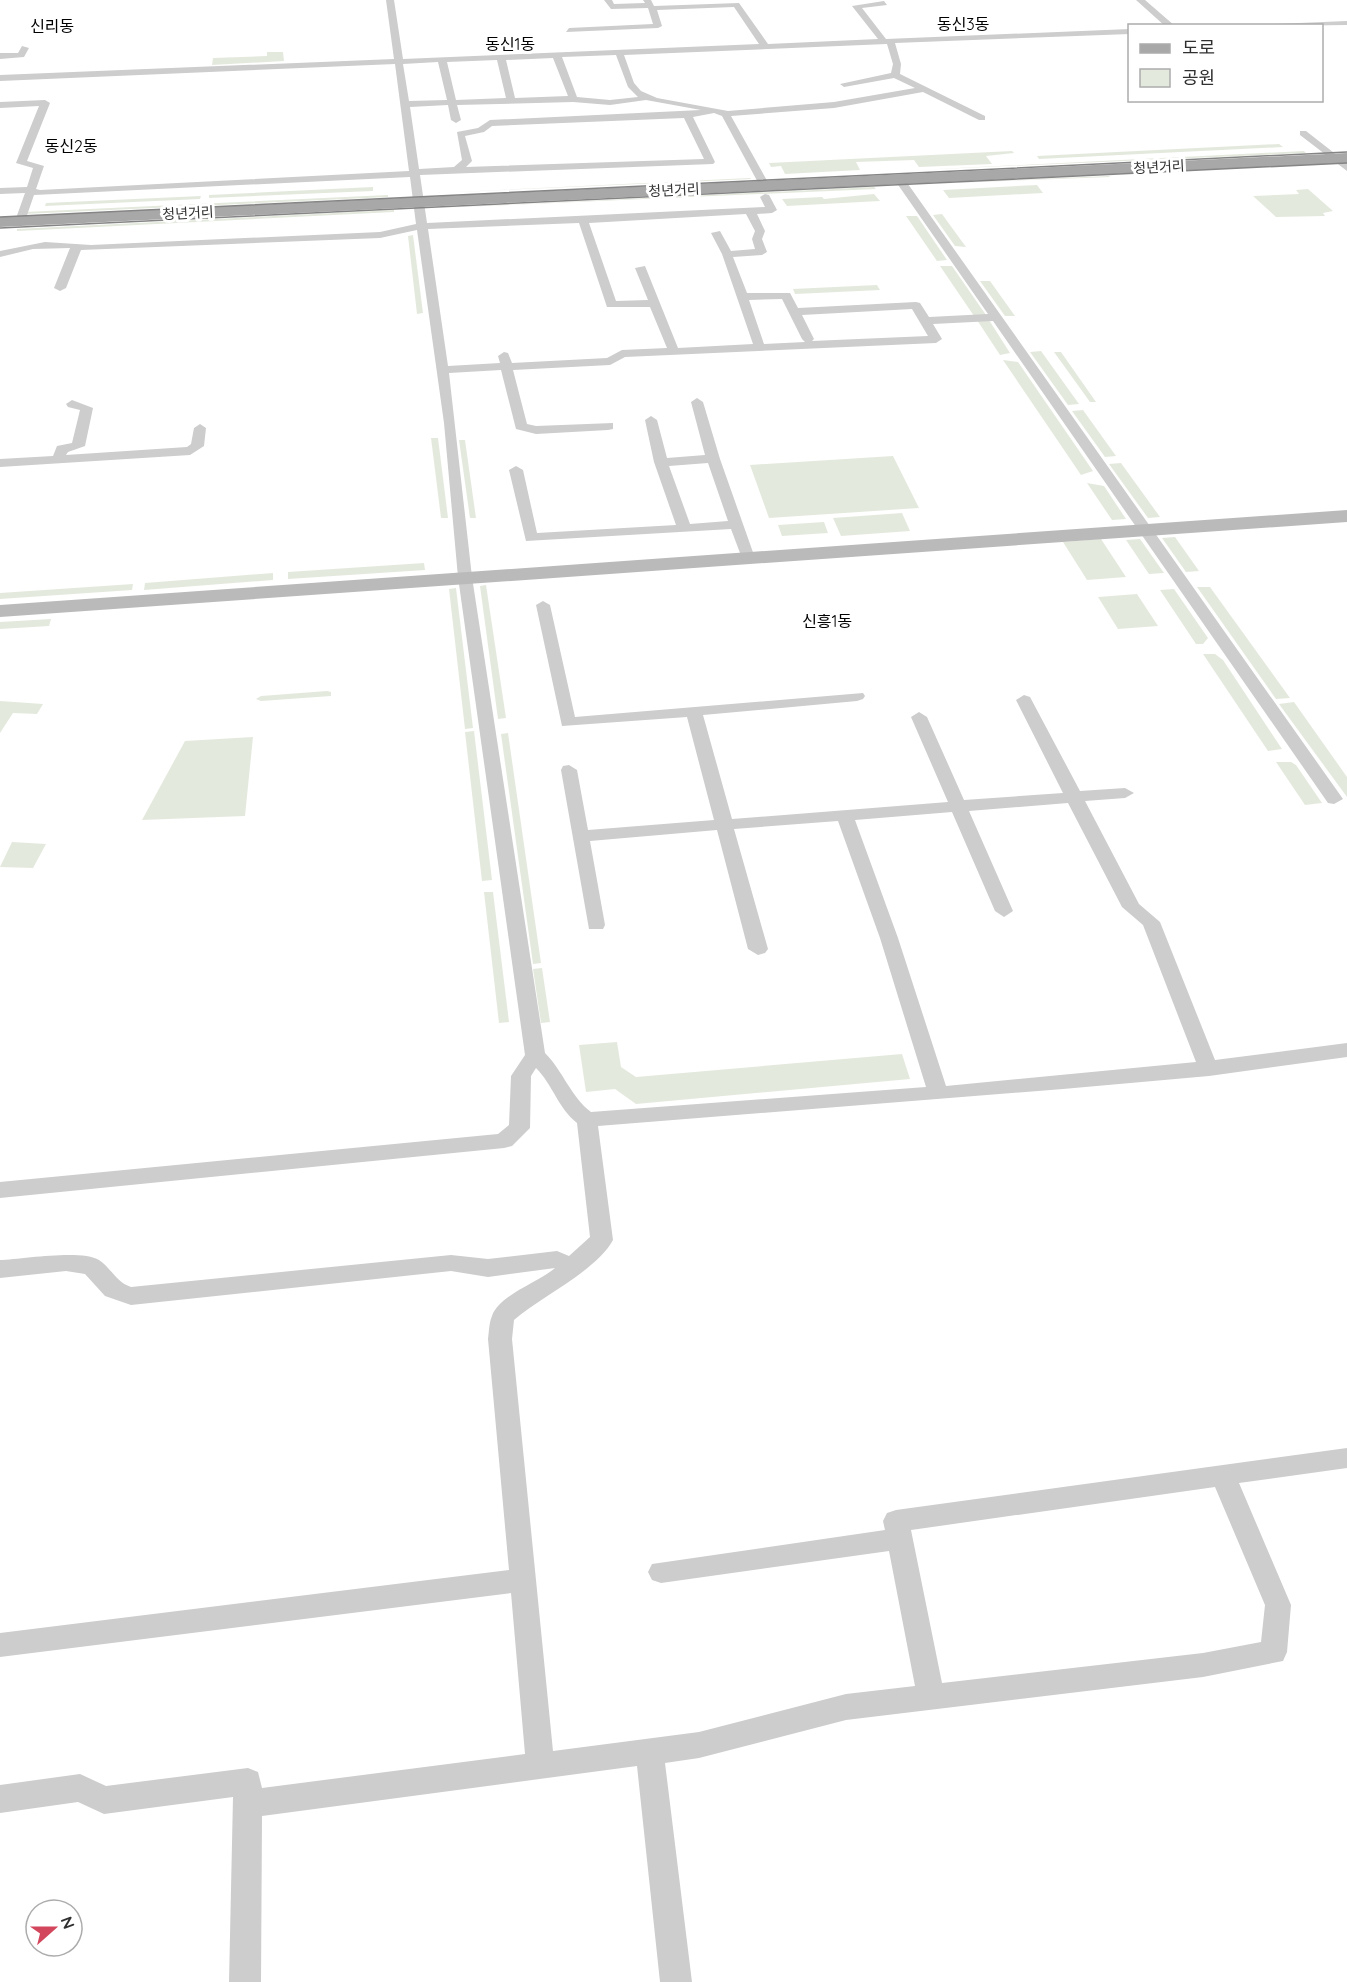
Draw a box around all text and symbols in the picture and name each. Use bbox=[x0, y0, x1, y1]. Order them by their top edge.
district label: 동신3동 bbox=[937, 14, 990, 34]
district label: 신리동 bbox=[30, 16, 74, 36]
legend bbox=[1128, 24, 1323, 102]
district label: 동신1동 bbox=[485, 34, 535, 54]
text: 도로 bbox=[1182, 36, 1215, 59]
text: 공원 bbox=[1182, 66, 1215, 89]
district label: 동신2동 bbox=[44, 136, 98, 156]
street label: 청년거리 bbox=[1133, 157, 1185, 177]
street label: 청년거리 bbox=[648, 180, 700, 200]
street label: 청년거리 bbox=[162, 203, 214, 223]
district label: 신흥1동 bbox=[802, 611, 852, 631]
north arrow bbox=[24, 1898, 84, 1958]
text: N bbox=[57, 1914, 79, 1932]

